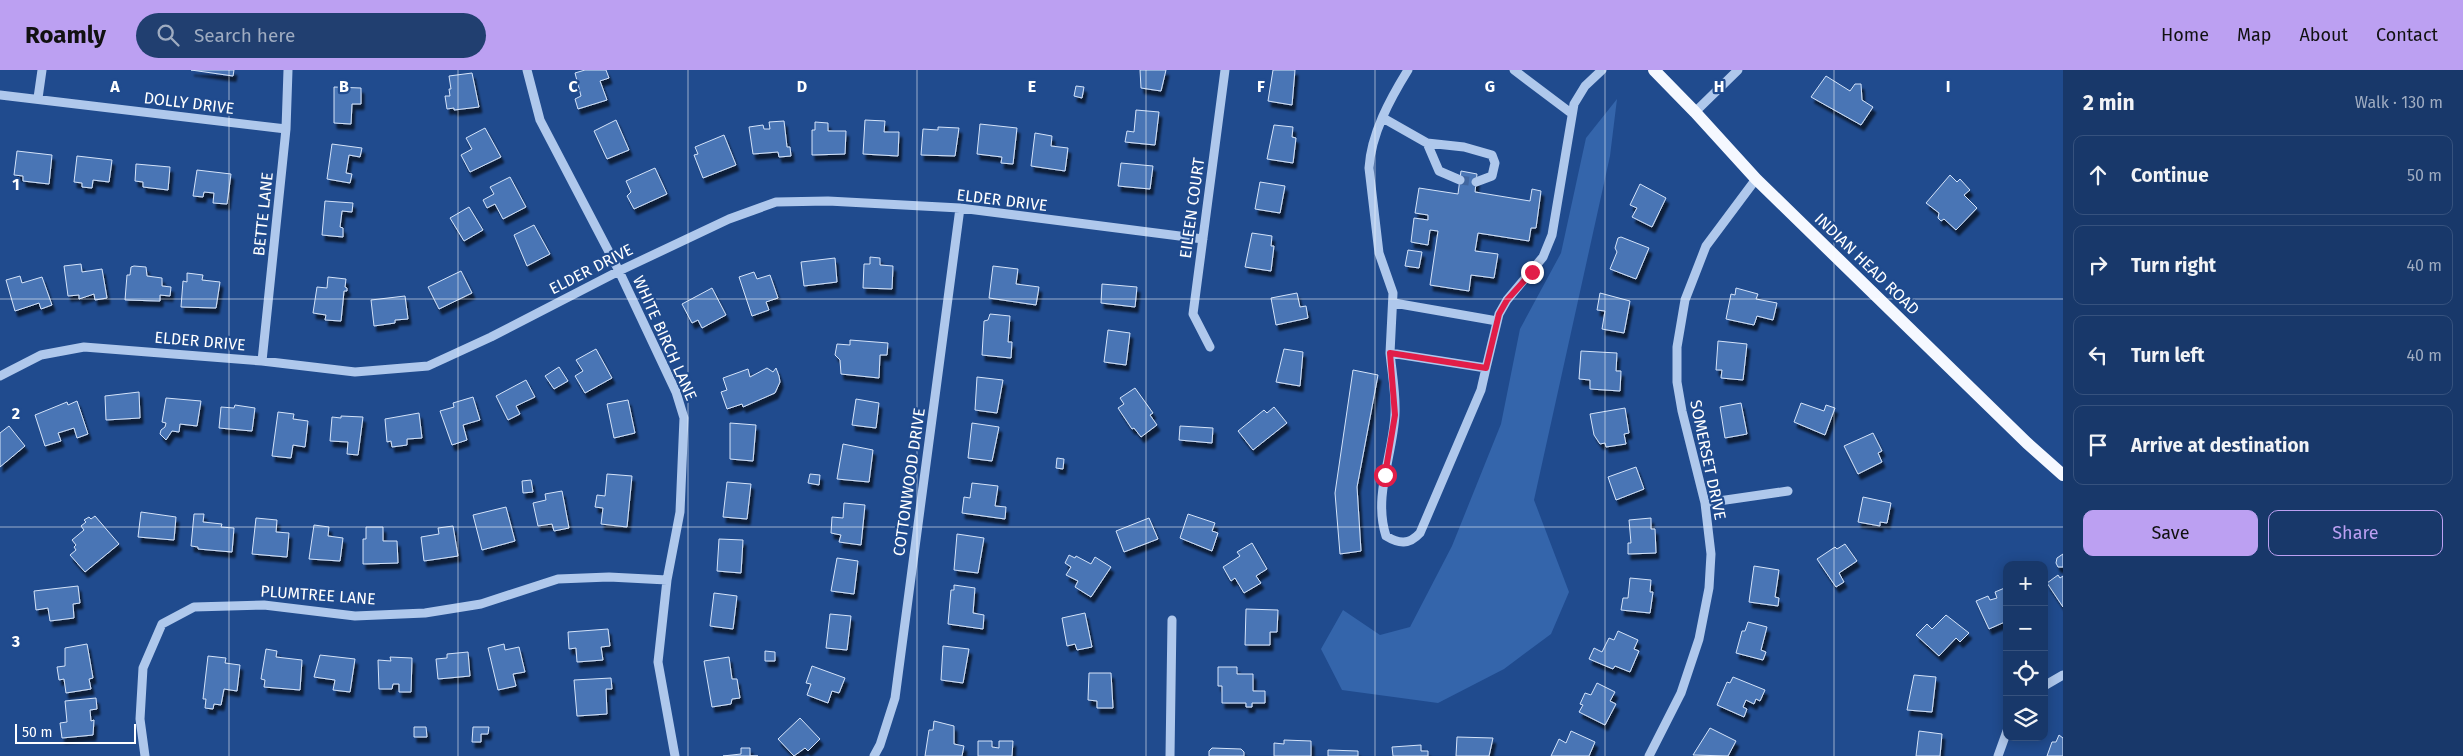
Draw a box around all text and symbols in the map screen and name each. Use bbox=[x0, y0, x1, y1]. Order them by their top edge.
search box bbox=[136, 13, 486, 58]
text: Roamly bbox=[25, 21, 106, 49]
icon: search bbox=[154, 21, 182, 49]
text: Search here bbox=[194, 24, 295, 47]
text: Home bbox=[2161, 24, 2209, 46]
text: Map bbox=[2237, 24, 2271, 46]
text: About bbox=[2299, 24, 2348, 46]
text: Contact bbox=[2376, 24, 2438, 46]
text: A bbox=[109, 77, 120, 96]
text: B bbox=[339, 77, 349, 96]
text: C bbox=[568, 77, 578, 96]
text: D bbox=[797, 77, 807, 96]
text: E bbox=[1028, 77, 1036, 96]
text: F bbox=[1257, 77, 1265, 96]
text: G bbox=[1485, 77, 1495, 96]
text: H bbox=[1714, 77, 1724, 96]
text: I bbox=[1946, 77, 1950, 96]
street label: DOLLY DRIVE bbox=[143, 88, 235, 118]
text: 2 min bbox=[2083, 90, 2135, 116]
text: Walk · 130 m bbox=[2355, 93, 2443, 112]
street label: EILEEN COURT bbox=[1176, 156, 1209, 260]
icon: ahead bbox=[2084, 161, 2112, 189]
text: Continue bbox=[2131, 164, 2209, 187]
text: 50 m bbox=[2407, 166, 2442, 185]
street label: BETTE LANE bbox=[249, 171, 277, 257]
text: 1 bbox=[12, 175, 20, 194]
street label: ELDER DRIVE bbox=[955, 185, 1049, 215]
street label: INDIAN HEAD ROAD bbox=[1811, 209, 1923, 319]
street label: ELDER DRIVE bbox=[546, 240, 636, 298]
icon: right bbox=[2084, 251, 2112, 279]
text: Turn right bbox=[2131, 254, 2216, 277]
text: 40 m bbox=[2407, 256, 2442, 275]
route end bbox=[1521, 261, 1544, 284]
street label: WHITE BIRCH LANE bbox=[629, 273, 701, 403]
street label: ELDER DRIVE bbox=[154, 328, 246, 354]
icon: left bbox=[2084, 341, 2112, 369]
text: Turn left bbox=[2131, 344, 2205, 367]
text: 40 m bbox=[2407, 346, 2442, 365]
street label: SOMERSET DRIVE bbox=[1686, 398, 1730, 522]
text: 2 bbox=[12, 404, 20, 423]
street label: COTTONWOOD DRIVE bbox=[889, 407, 929, 557]
icon: arrive bbox=[2084, 431, 2112, 459]
text: Arrive at destination bbox=[2131, 434, 2310, 457]
route start bbox=[1374, 464, 1397, 487]
button: Save bbox=[2083, 510, 2258, 556]
button: Share bbox=[2268, 510, 2443, 556]
map controls bbox=[2003, 561, 2048, 741]
button: + bbox=[2003, 561, 2048, 606]
street label: PLUMTREE LANE bbox=[260, 581, 376, 609]
button: − bbox=[2003, 606, 2048, 651]
text: 3 bbox=[11, 632, 20, 651]
button: locate bbox=[2003, 651, 2048, 696]
button: layers bbox=[2003, 696, 2048, 741]
scale bar bbox=[15, 721, 136, 744]
text: 50 m bbox=[22, 724, 53, 741]

